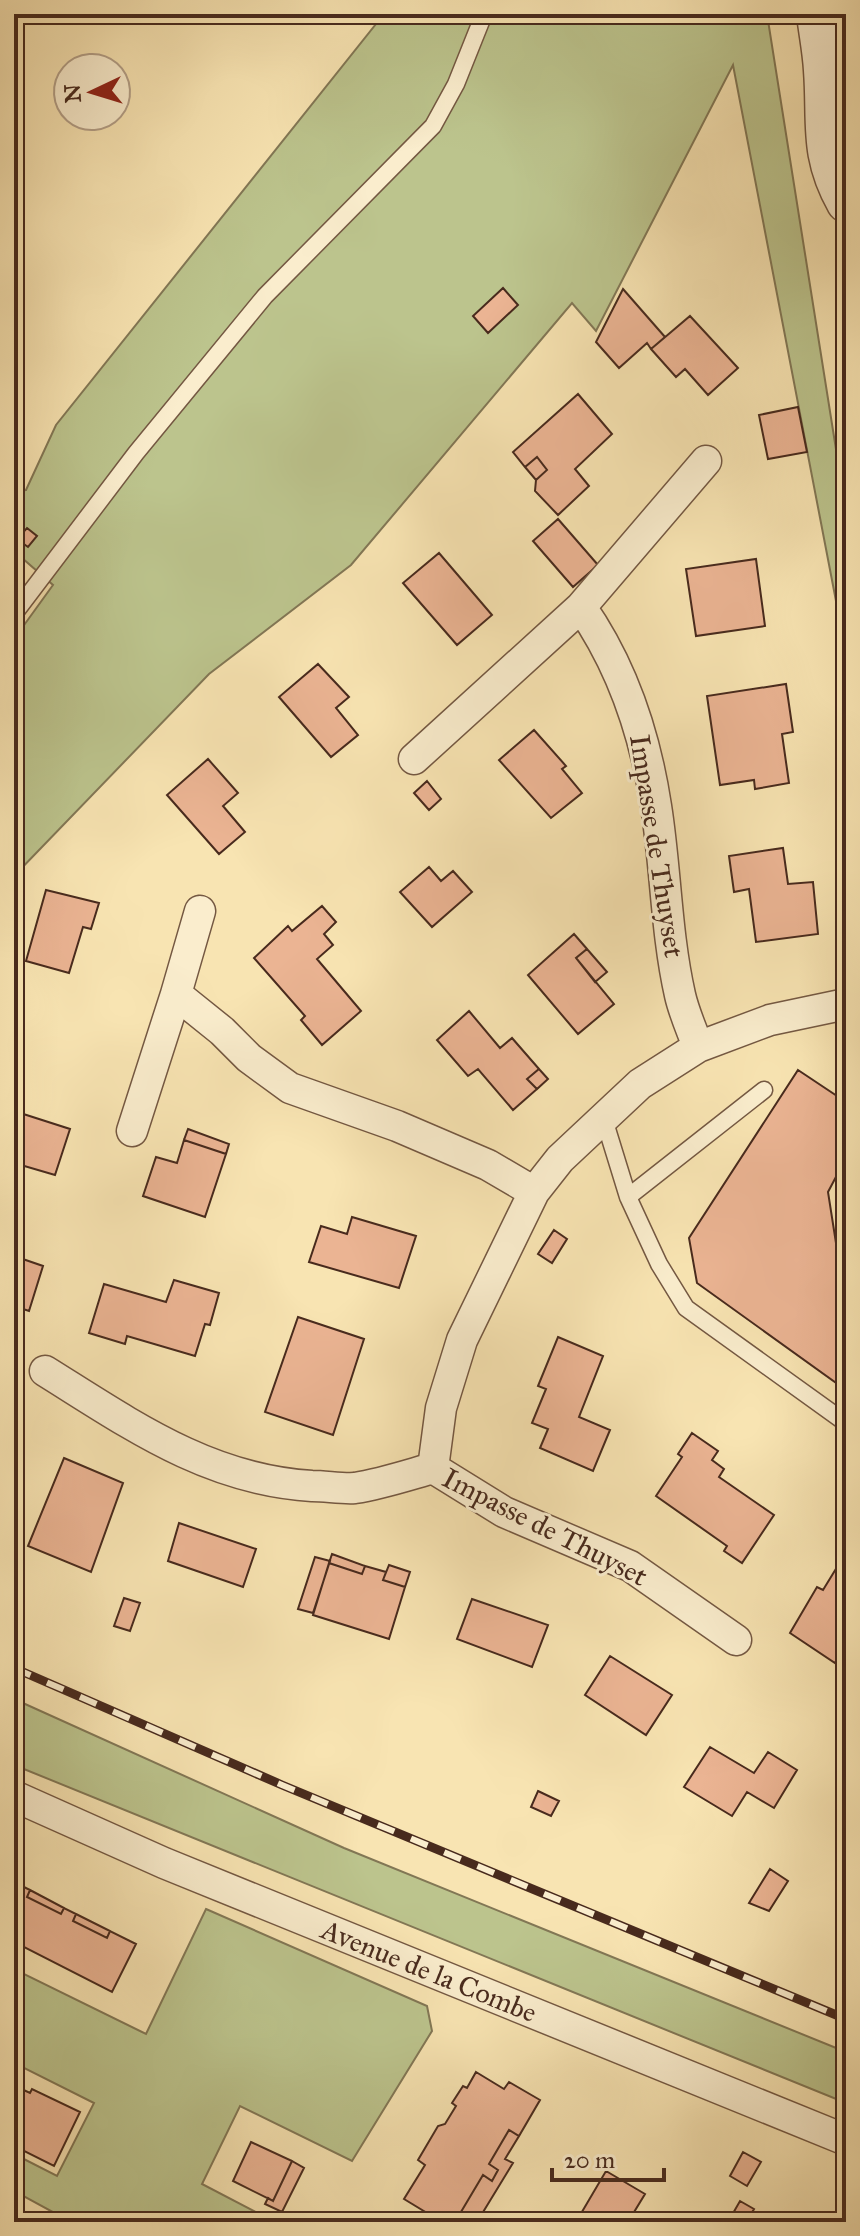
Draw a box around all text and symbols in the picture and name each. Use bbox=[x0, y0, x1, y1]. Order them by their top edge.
north arrow bbox=[52, 52, 132, 132]
text: N bbox=[58, 83, 87, 104]
street label: Impasse de Thuyset bbox=[622, 732, 692, 960]
street label: Impasse de Thuyset bbox=[437, 1460, 653, 1594]
street label: Avenue de la Combe bbox=[315, 1911, 542, 2030]
scale bar bbox=[552, 2132, 664, 2182]
text: 20 m bbox=[564, 2145, 615, 2175]

